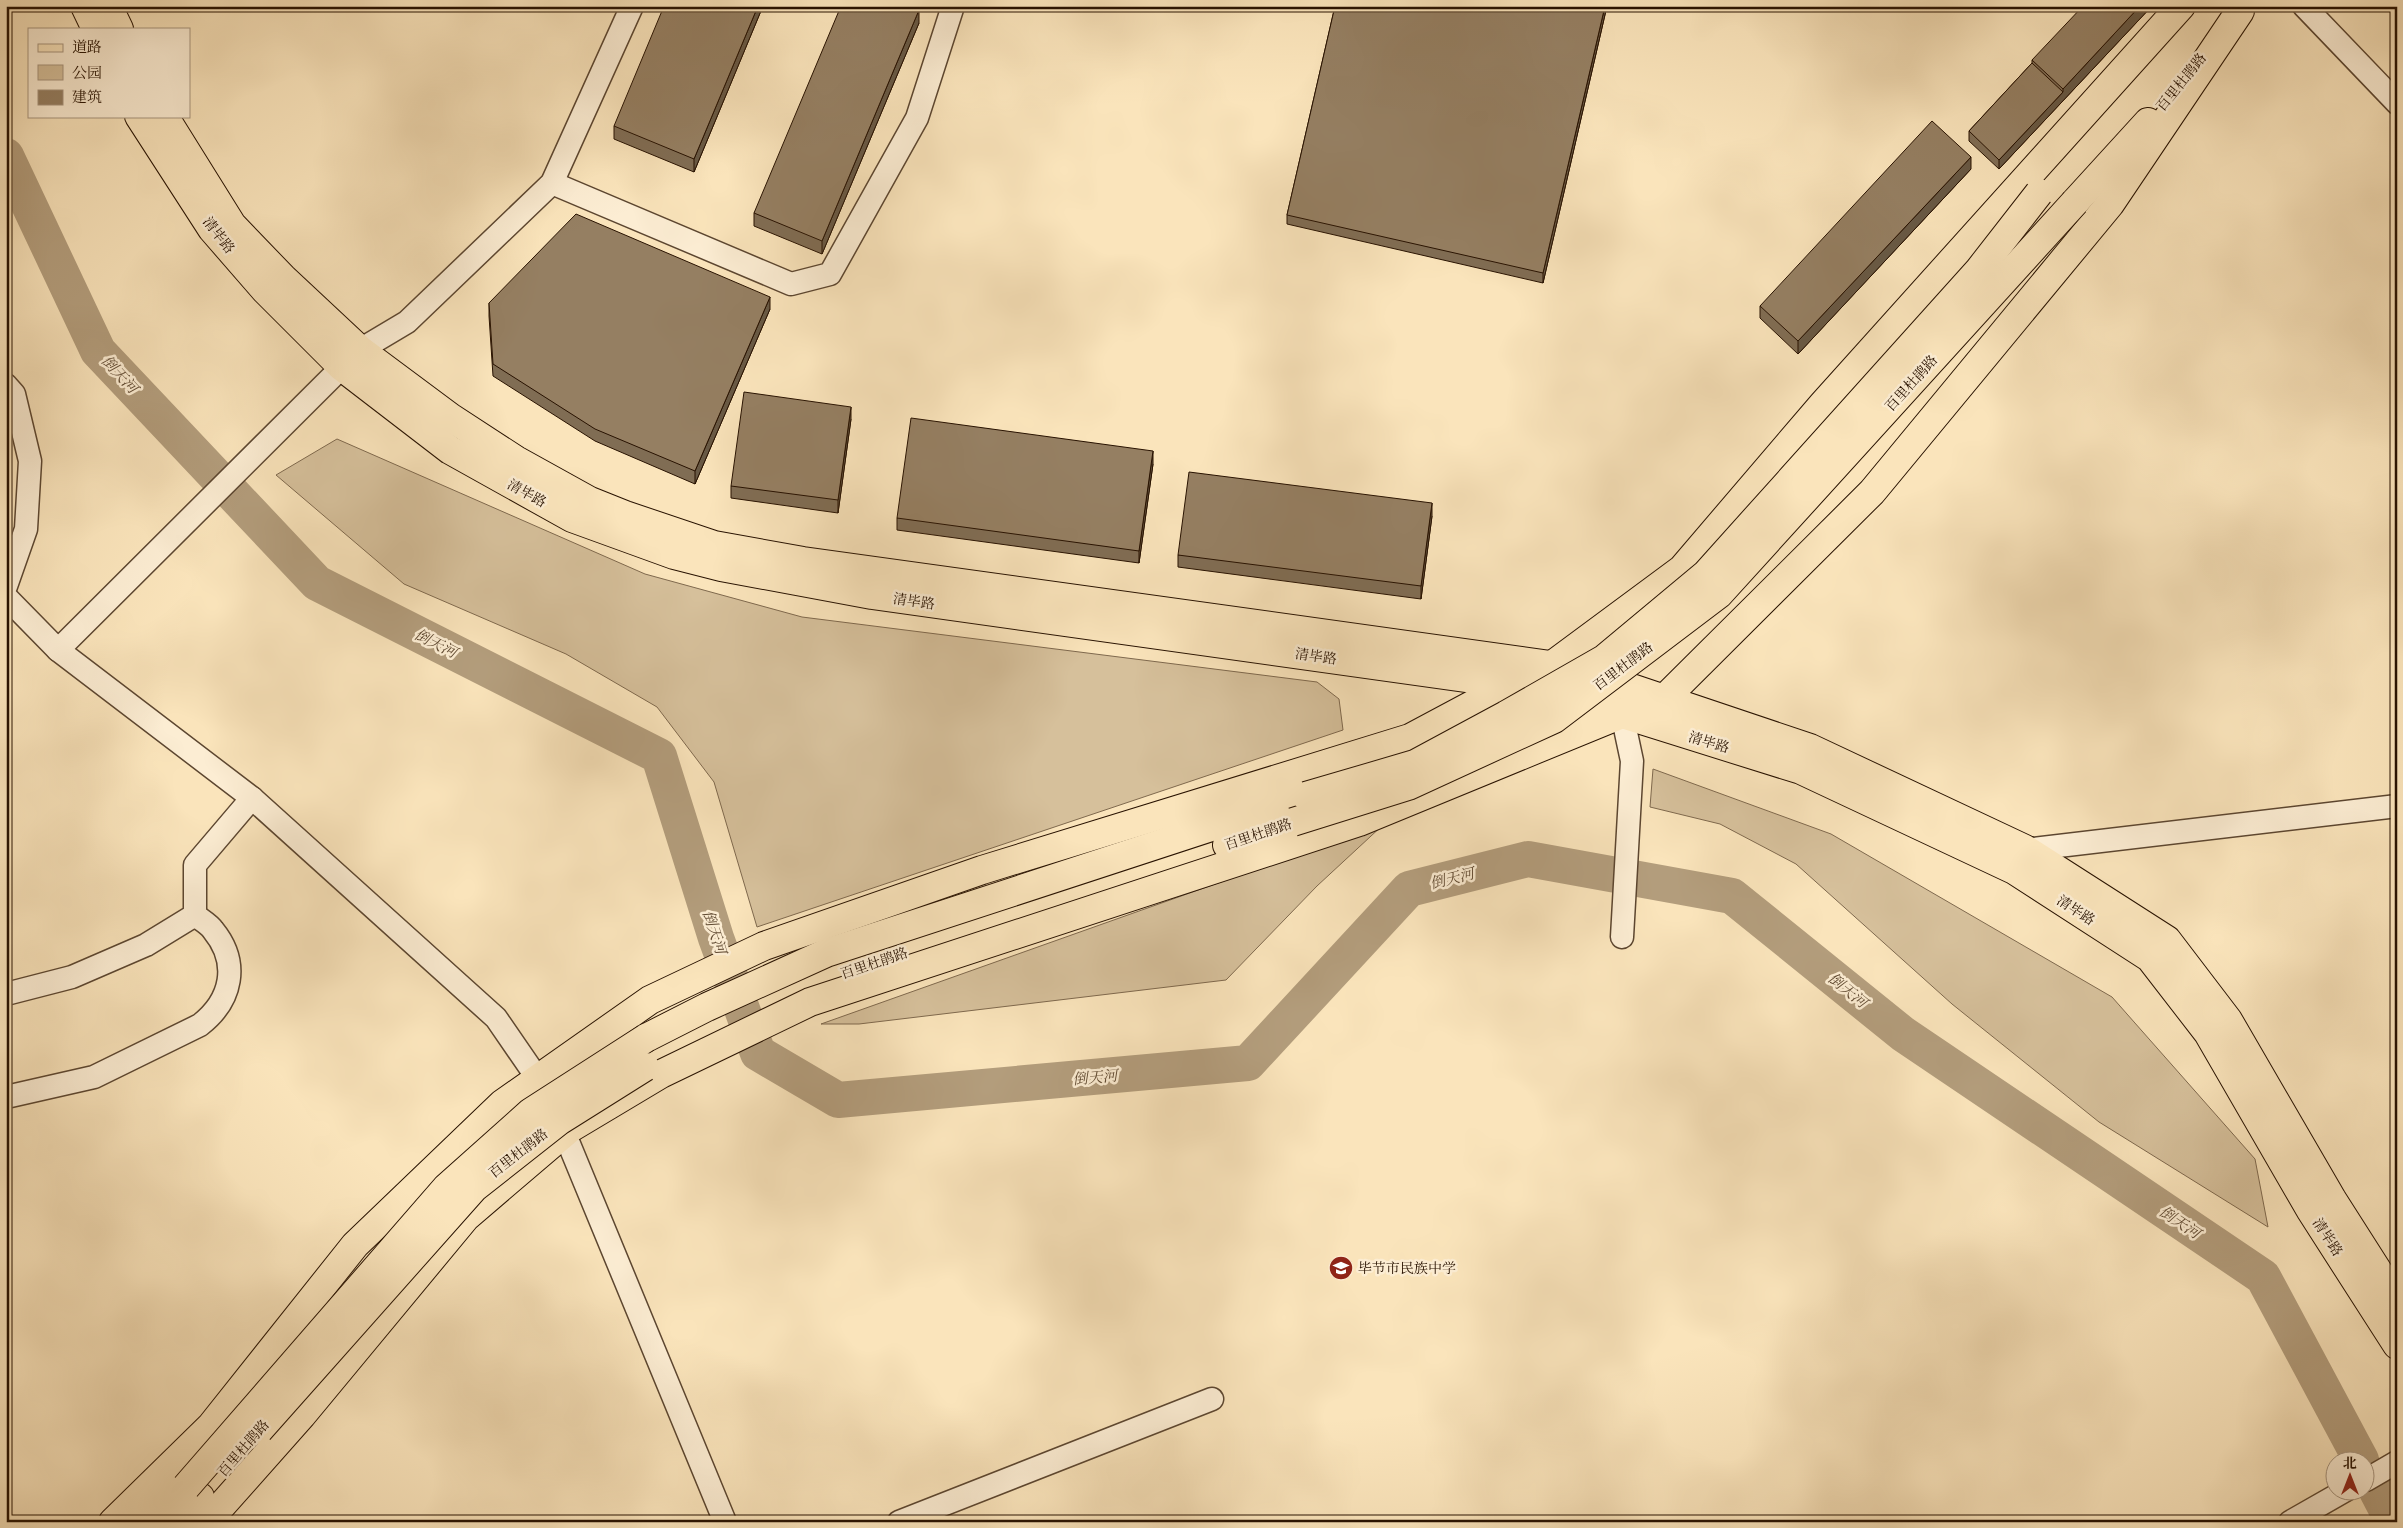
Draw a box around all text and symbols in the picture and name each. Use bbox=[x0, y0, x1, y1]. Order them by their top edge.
legend bbox=[28, 28, 190, 118]
text: 道路 bbox=[72, 37, 102, 56]
street label: 百里杜鹃路 bbox=[2152, 49, 2210, 115]
text: 公园 bbox=[72, 63, 102, 82]
text: 建筑 bbox=[72, 87, 102, 106]
street label: 清毕路 bbox=[199, 213, 239, 257]
water label: 倒天河 bbox=[98, 351, 144, 399]
street label: 百里杜鹃路 bbox=[1881, 351, 1941, 415]
street label: 清毕路 bbox=[504, 475, 550, 511]
street label: 清毕路 bbox=[892, 589, 936, 613]
water label: 倒天河 bbox=[412, 624, 463, 663]
street label: 百里杜鹃路 bbox=[1590, 638, 1656, 694]
street label: 清毕路 bbox=[1294, 644, 1338, 668]
street label: 清毕路 bbox=[1686, 727, 1732, 757]
street label: 百里杜鹃路 bbox=[1222, 814, 1294, 854]
water label: 倒天河 bbox=[1428, 863, 1479, 893]
street label: 清毕路 bbox=[2053, 891, 2099, 929]
water label: 倒天河 bbox=[699, 908, 732, 959]
street label: 百里杜鹃路 bbox=[838, 943, 910, 983]
water label: 倒天河 bbox=[1825, 968, 1874, 1013]
water label: 倒天河 bbox=[1072, 1065, 1121, 1088]
street label: 百里杜鹃路 bbox=[485, 1124, 551, 1182]
water label: 倒天河 bbox=[2156, 1202, 2206, 1244]
street label: 清毕路 bbox=[2309, 1214, 2347, 1260]
school or university icon: 毕节市民族中学 bbox=[1328, 1255, 1354, 1281]
place label: 毕节市民族中学 bbox=[1358, 1259, 1456, 1277]
street label: 百里杜鹃路 bbox=[213, 1416, 273, 1480]
north arrow bbox=[2326, 1450, 2376, 1500]
text: 北 bbox=[2343, 1454, 2357, 1472]

